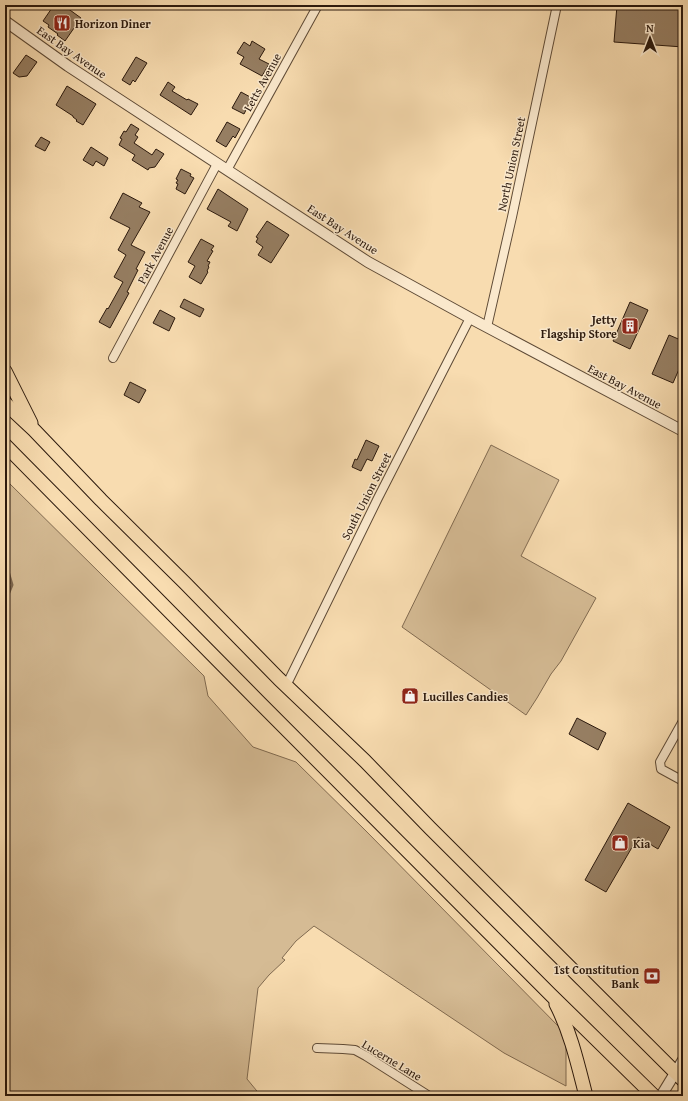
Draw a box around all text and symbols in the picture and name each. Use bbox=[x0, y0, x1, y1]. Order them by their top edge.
restaurant icon: Horizon Diner bbox=[52, 13, 72, 33]
place label: Horizon Diner bbox=[75, 15, 151, 32]
north arrow bbox=[630, 18, 670, 58]
text: N bbox=[646, 20, 654, 36]
street label: East Bay Avenue bbox=[34, 22, 110, 83]
street label: Letts Avenue bbox=[239, 49, 285, 114]
street label: North Union Street bbox=[493, 114, 529, 213]
street label: East Bay Avenue bbox=[304, 200, 382, 258]
street label: Park Avenue bbox=[133, 223, 177, 287]
place label: Jetty Flagship Store bbox=[541, 311, 618, 342]
building icon: Jetty Flagship Store bbox=[620, 316, 640, 336]
street label: East Bay Avenue bbox=[585, 359, 665, 413]
street label: South Union Street bbox=[337, 449, 396, 543]
shop icon: Lucilles Candies bbox=[400, 686, 420, 706]
place label: Lucilles Candies bbox=[423, 688, 508, 705]
shop icon: Kia bbox=[610, 833, 630, 853]
place label: Kia bbox=[633, 835, 651, 852]
place label: 1st Constitution Bank bbox=[554, 961, 639, 992]
bank icon: 1st Constitution Bank bbox=[642, 966, 662, 986]
street label: Lucerne Lane bbox=[359, 1035, 425, 1085]

